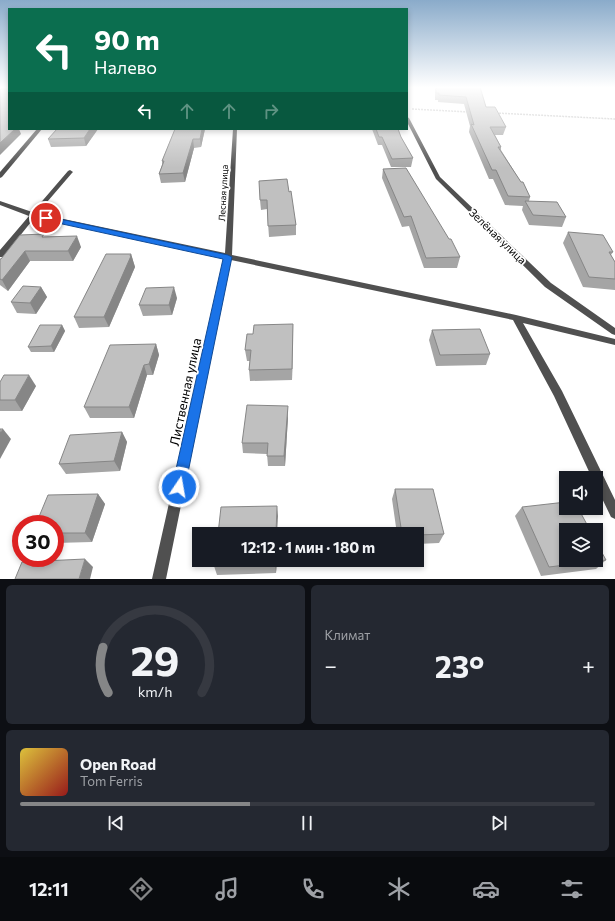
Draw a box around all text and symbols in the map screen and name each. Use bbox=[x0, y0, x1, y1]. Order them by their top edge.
text: 90 m bbox=[94, 22, 160, 56]
icon: left bbox=[28, 24, 80, 76]
text: Налево bbox=[94, 56, 157, 78]
icon: left bbox=[134, 100, 156, 122]
icon: ahead bbox=[176, 100, 198, 122]
icon: ahead bbox=[218, 100, 240, 122]
icon: right bbox=[260, 100, 282, 122]
street label: Лесная улица bbox=[216, 164, 230, 222]
pin bbox=[29, 201, 63, 235]
street label: Зелёная улица bbox=[467, 206, 529, 266]
icon: arrive bbox=[35, 207, 57, 229]
street label: Лиственная улица bbox=[166, 337, 204, 447]
position arrow bbox=[158, 466, 200, 508]
map controls bbox=[559, 471, 603, 567]
button: sound bbox=[559, 471, 603, 515]
speed limit sign: 30 bbox=[12, 515, 64, 567]
button: layers bbox=[559, 523, 603, 567]
text: 12:12 · 1 мин · 180 m bbox=[241, 538, 375, 556]
text: Климат bbox=[325, 627, 370, 643]
text: 29 bbox=[131, 633, 180, 684]
text: 23° bbox=[435, 647, 484, 684]
text: − bbox=[325, 652, 337, 679]
text: + bbox=[582, 652, 595, 679]
text: km/h bbox=[138, 681, 173, 699]
text: Open Road bbox=[80, 755, 156, 773]
text: Tom Ferris bbox=[80, 773, 143, 789]
icon: previous bbox=[105, 812, 127, 834]
icon: pause bbox=[296, 812, 318, 834]
icon: next bbox=[488, 812, 510, 834]
icon: directions bbox=[127, 875, 155, 903]
icon: music bbox=[213, 875, 241, 903]
icon: phone bbox=[299, 875, 327, 903]
icon: climate bbox=[385, 875, 413, 903]
icon: car bbox=[472, 875, 500, 903]
icon: filters bbox=[558, 875, 586, 903]
text: 12:11 bbox=[29, 878, 69, 900]

